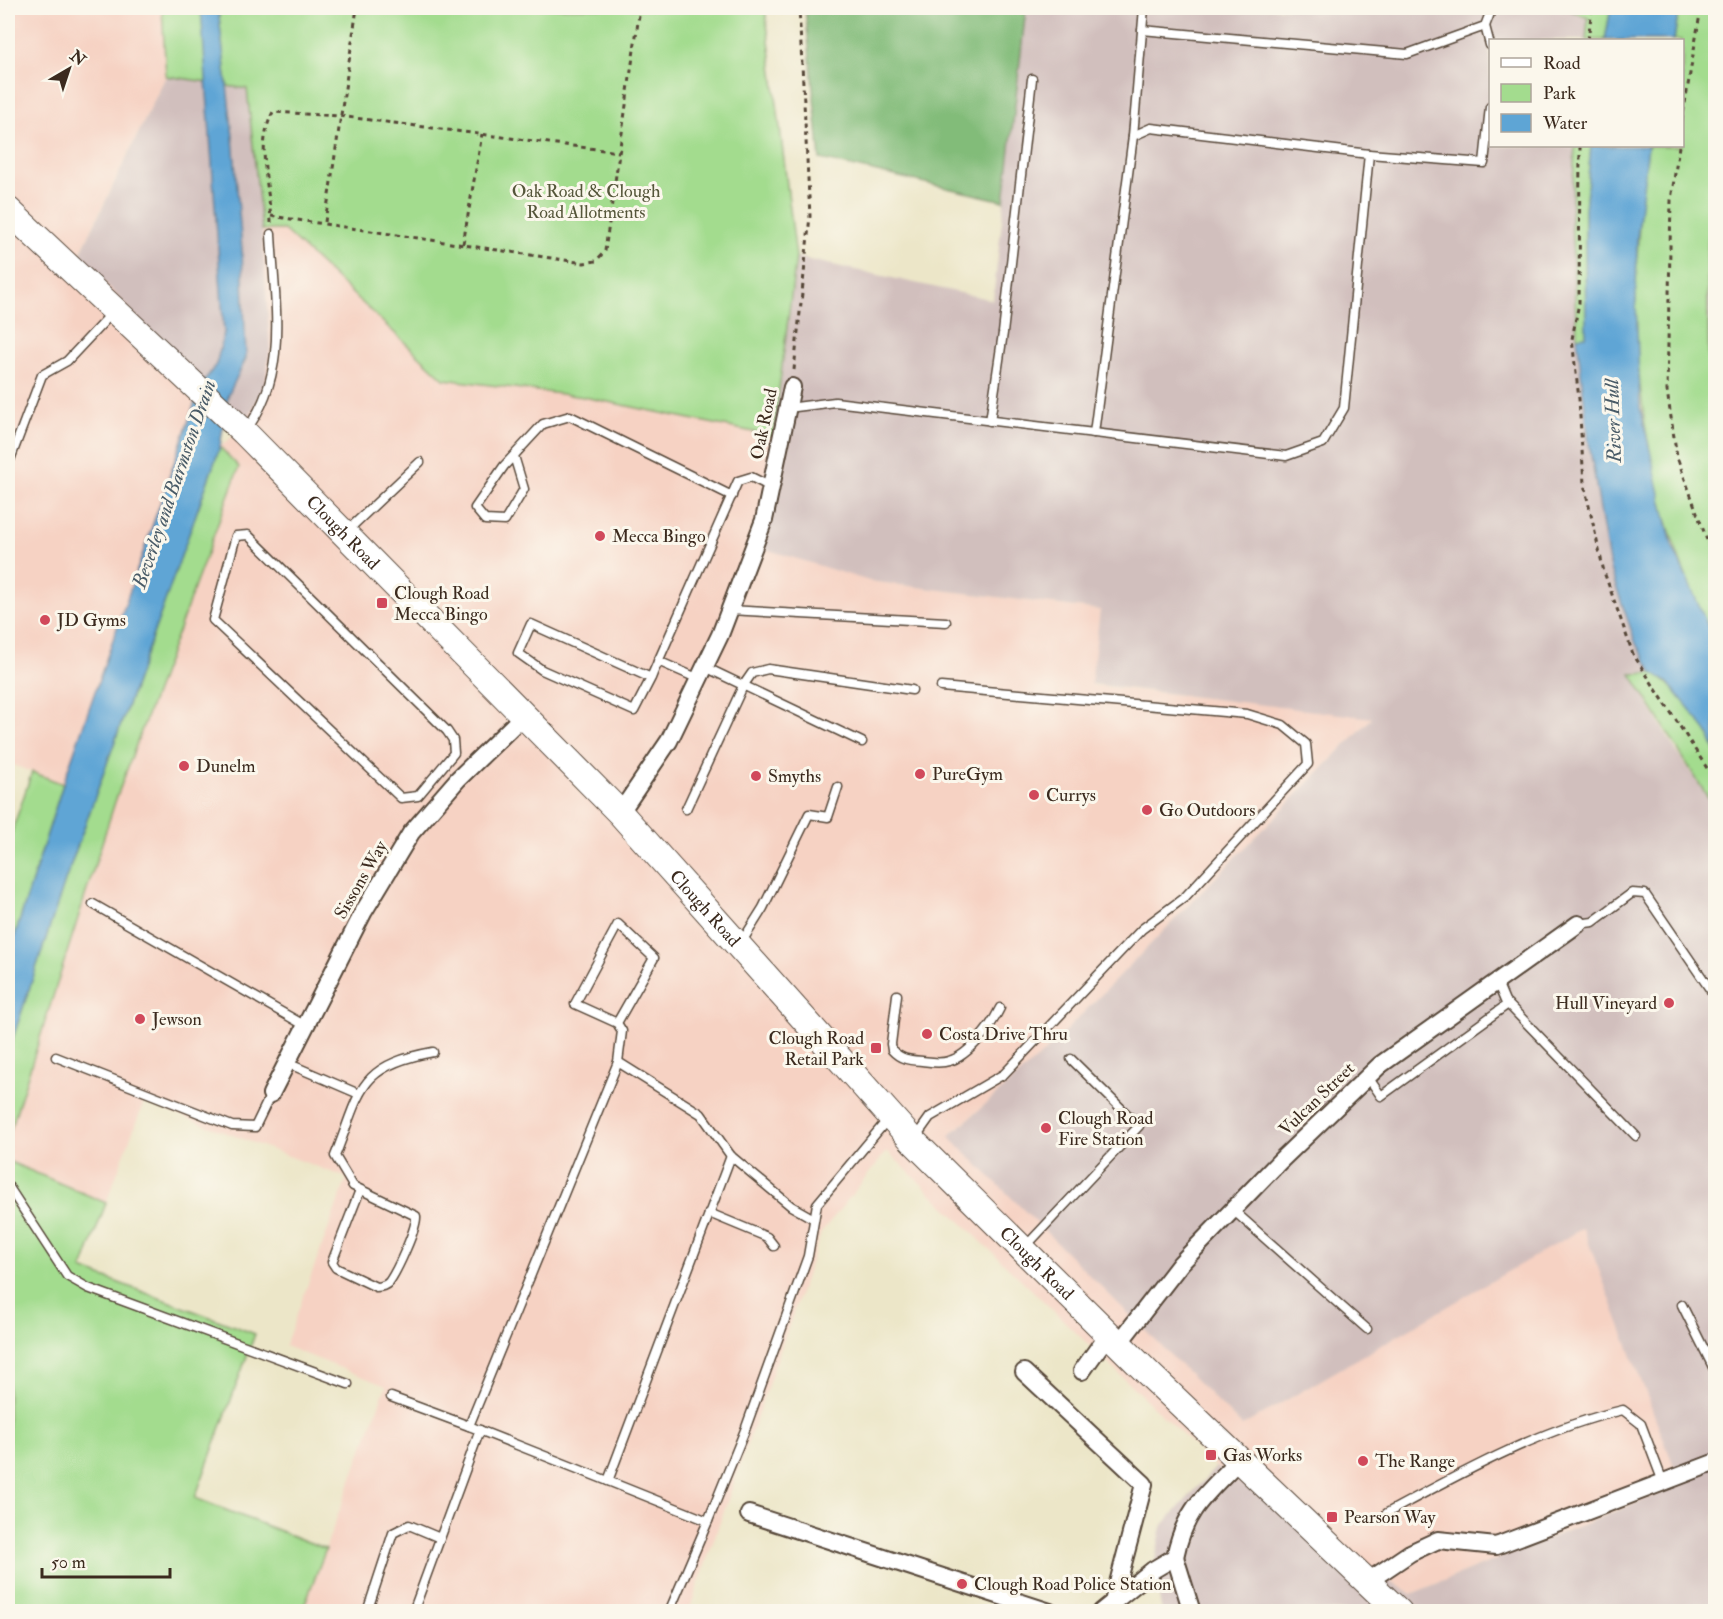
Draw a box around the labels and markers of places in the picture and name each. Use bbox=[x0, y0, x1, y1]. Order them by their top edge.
place label: Mecca Bingo bbox=[612, 525, 706, 548]
marker: Mecca Bingo bbox=[593, 529, 607, 543]
place label: Clough Road Mecca Bingo bbox=[394, 582, 490, 626]
marker: Clough Road Mecca Bingo bbox=[375, 596, 389, 610]
place label: JD Gyms bbox=[56, 609, 126, 632]
marker: JD Gyms bbox=[38, 613, 52, 627]
place label: Dunelm bbox=[196, 755, 255, 778]
marker: Dunelm bbox=[177, 759, 191, 773]
place label: PureGym bbox=[932, 763, 1003, 786]
place label: Smyths bbox=[768, 765, 821, 788]
marker: PureGym bbox=[913, 767, 927, 781]
marker: Smyths bbox=[749, 769, 763, 783]
place label: Currys bbox=[1046, 784, 1096, 807]
marker: Currys bbox=[1027, 788, 1041, 802]
place label: Go Outdoors bbox=[1159, 799, 1255, 822]
marker: Go Outdoors bbox=[1140, 803, 1154, 817]
place label: Hull Vineyard bbox=[1555, 992, 1657, 1015]
marker: Hull Vineyard bbox=[1662, 996, 1676, 1010]
place label: Jewson bbox=[151, 1008, 202, 1031]
marker: Jewson bbox=[133, 1012, 147, 1026]
place label: Costa Drive Thru bbox=[939, 1023, 1068, 1046]
place label: Clough Road Retail Park bbox=[769, 1027, 864, 1071]
marker: Costa Drive Thru bbox=[920, 1027, 934, 1041]
marker: Clough Road Retail Park bbox=[869, 1041, 883, 1055]
place label: Clough Road Fire Station bbox=[1058, 1107, 1154, 1151]
marker: Clough Road Fire Station bbox=[1039, 1121, 1053, 1135]
place label: Gas Works bbox=[1223, 1444, 1302, 1467]
marker: Gas Works bbox=[1204, 1448, 1218, 1462]
place label: The Range bbox=[1375, 1450, 1456, 1473]
marker: The Range bbox=[1356, 1454, 1370, 1468]
place label: Pearson Way bbox=[1344, 1506, 1437, 1529]
marker: Pearson Way bbox=[1325, 1510, 1339, 1524]
place label: Clough Road Police Station bbox=[974, 1573, 1171, 1596]
marker: Clough Road Police Station bbox=[955, 1577, 969, 1591]

